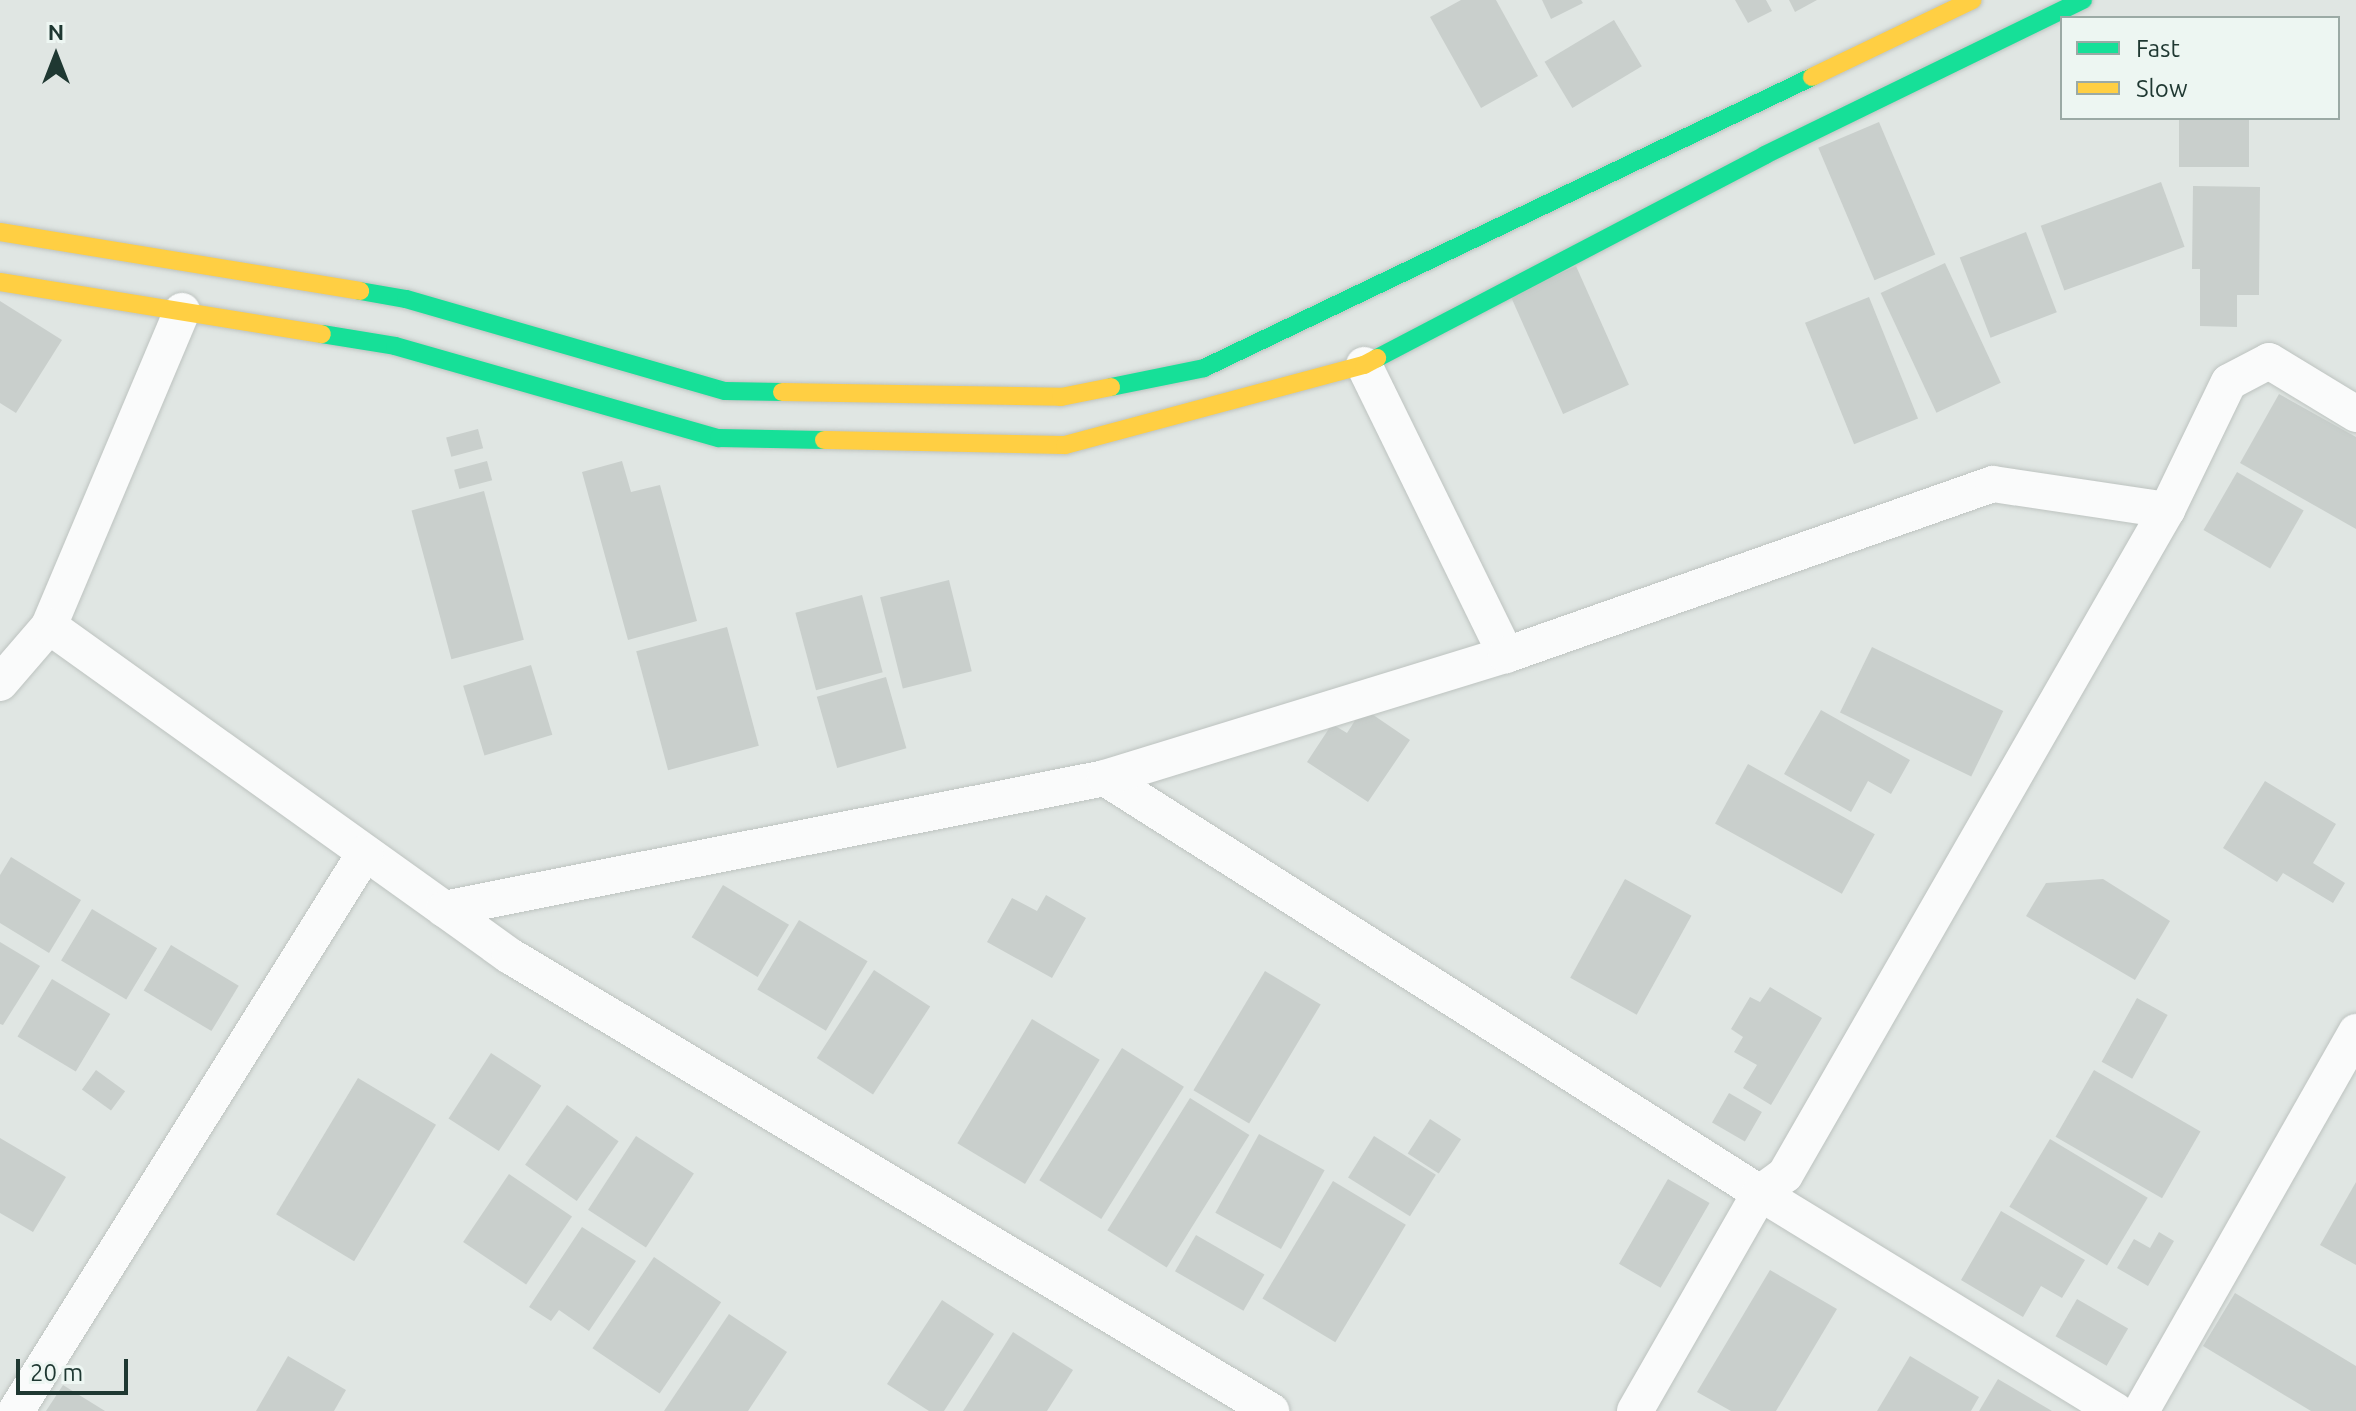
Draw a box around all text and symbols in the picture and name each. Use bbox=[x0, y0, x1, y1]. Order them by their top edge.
north arrow bbox=[16, 16, 96, 96]
legend bbox=[2060, 16, 2340, 120]
text: N bbox=[48, 19, 64, 44]
text: Fast bbox=[2136, 35, 2180, 62]
text: Slow bbox=[2136, 75, 2188, 102]
scale bar bbox=[20, 1343, 132, 1393]
text: 20 m bbox=[30, 1359, 83, 1386]

